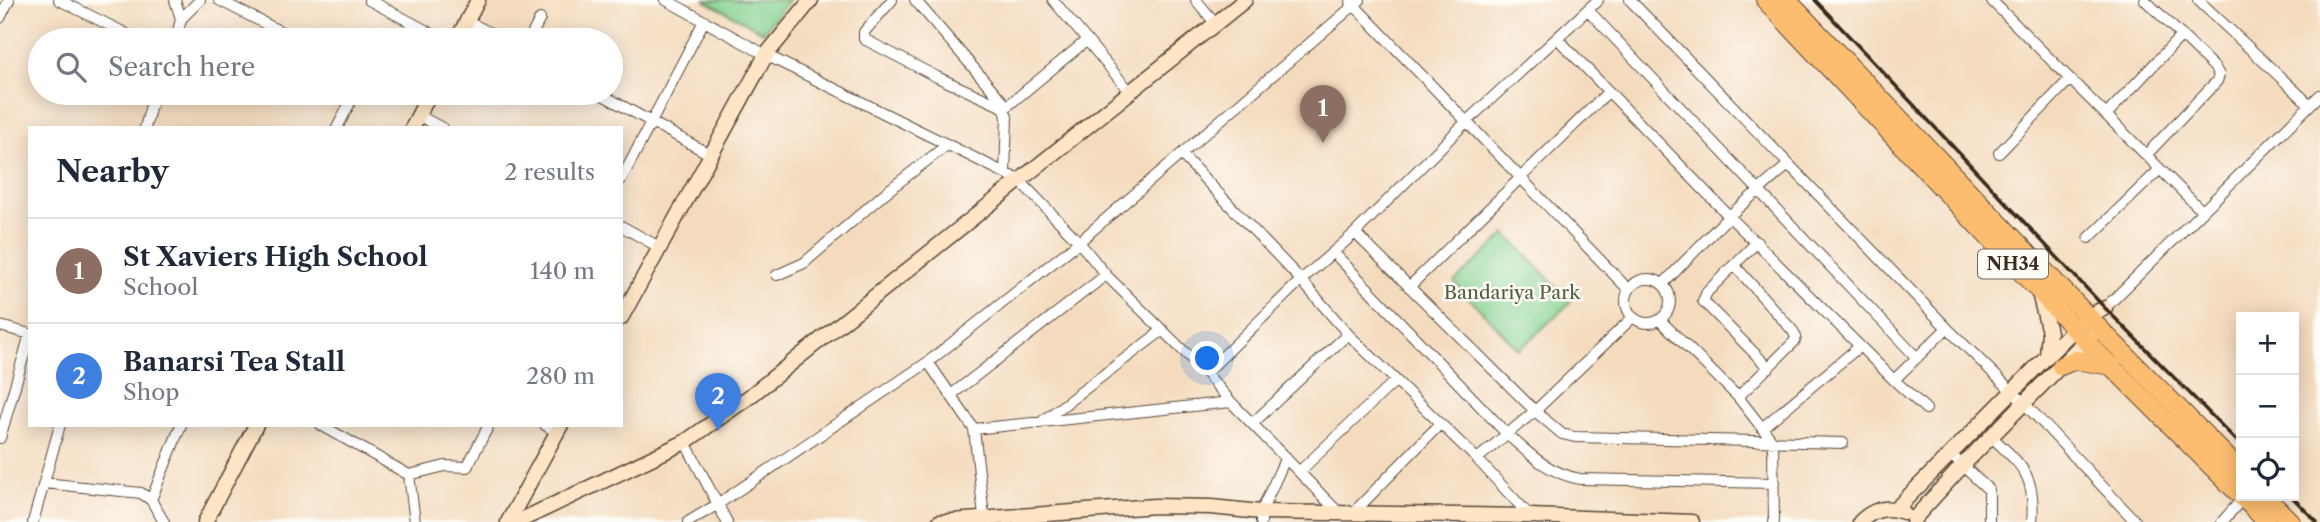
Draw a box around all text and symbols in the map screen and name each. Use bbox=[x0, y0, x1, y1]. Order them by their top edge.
search box bbox=[28, 28, 623, 105]
icon: search bbox=[52, 48, 90, 86]
text: Search here bbox=[108, 51, 255, 83]
pin: 1 bbox=[1300, 85, 1346, 143]
text: Nearby bbox=[56, 153, 169, 190]
text: 2 results bbox=[504, 158, 595, 186]
text: St Xaviers High School bbox=[123, 241, 428, 273]
road number: NH34 bbox=[1978, 250, 2048, 278]
text: 1 bbox=[74, 257, 84, 285]
text: 140 m bbox=[530, 257, 595, 285]
text: School bbox=[123, 273, 198, 301]
park label: Bandariya Park bbox=[1444, 281, 1581, 304]
map controls bbox=[2236, 312, 2299, 501]
button: + bbox=[2236, 312, 2299, 375]
your location bbox=[1190, 341, 1224, 375]
text: Banarsi Tea Stall bbox=[123, 346, 345, 378]
text: 2 bbox=[72, 362, 86, 390]
text: 280 m bbox=[526, 362, 595, 390]
pin: 2 bbox=[695, 373, 741, 431]
button: − bbox=[2236, 375, 2299, 438]
text: Shop bbox=[123, 378, 179, 406]
button: locate bbox=[2236, 438, 2299, 501]

